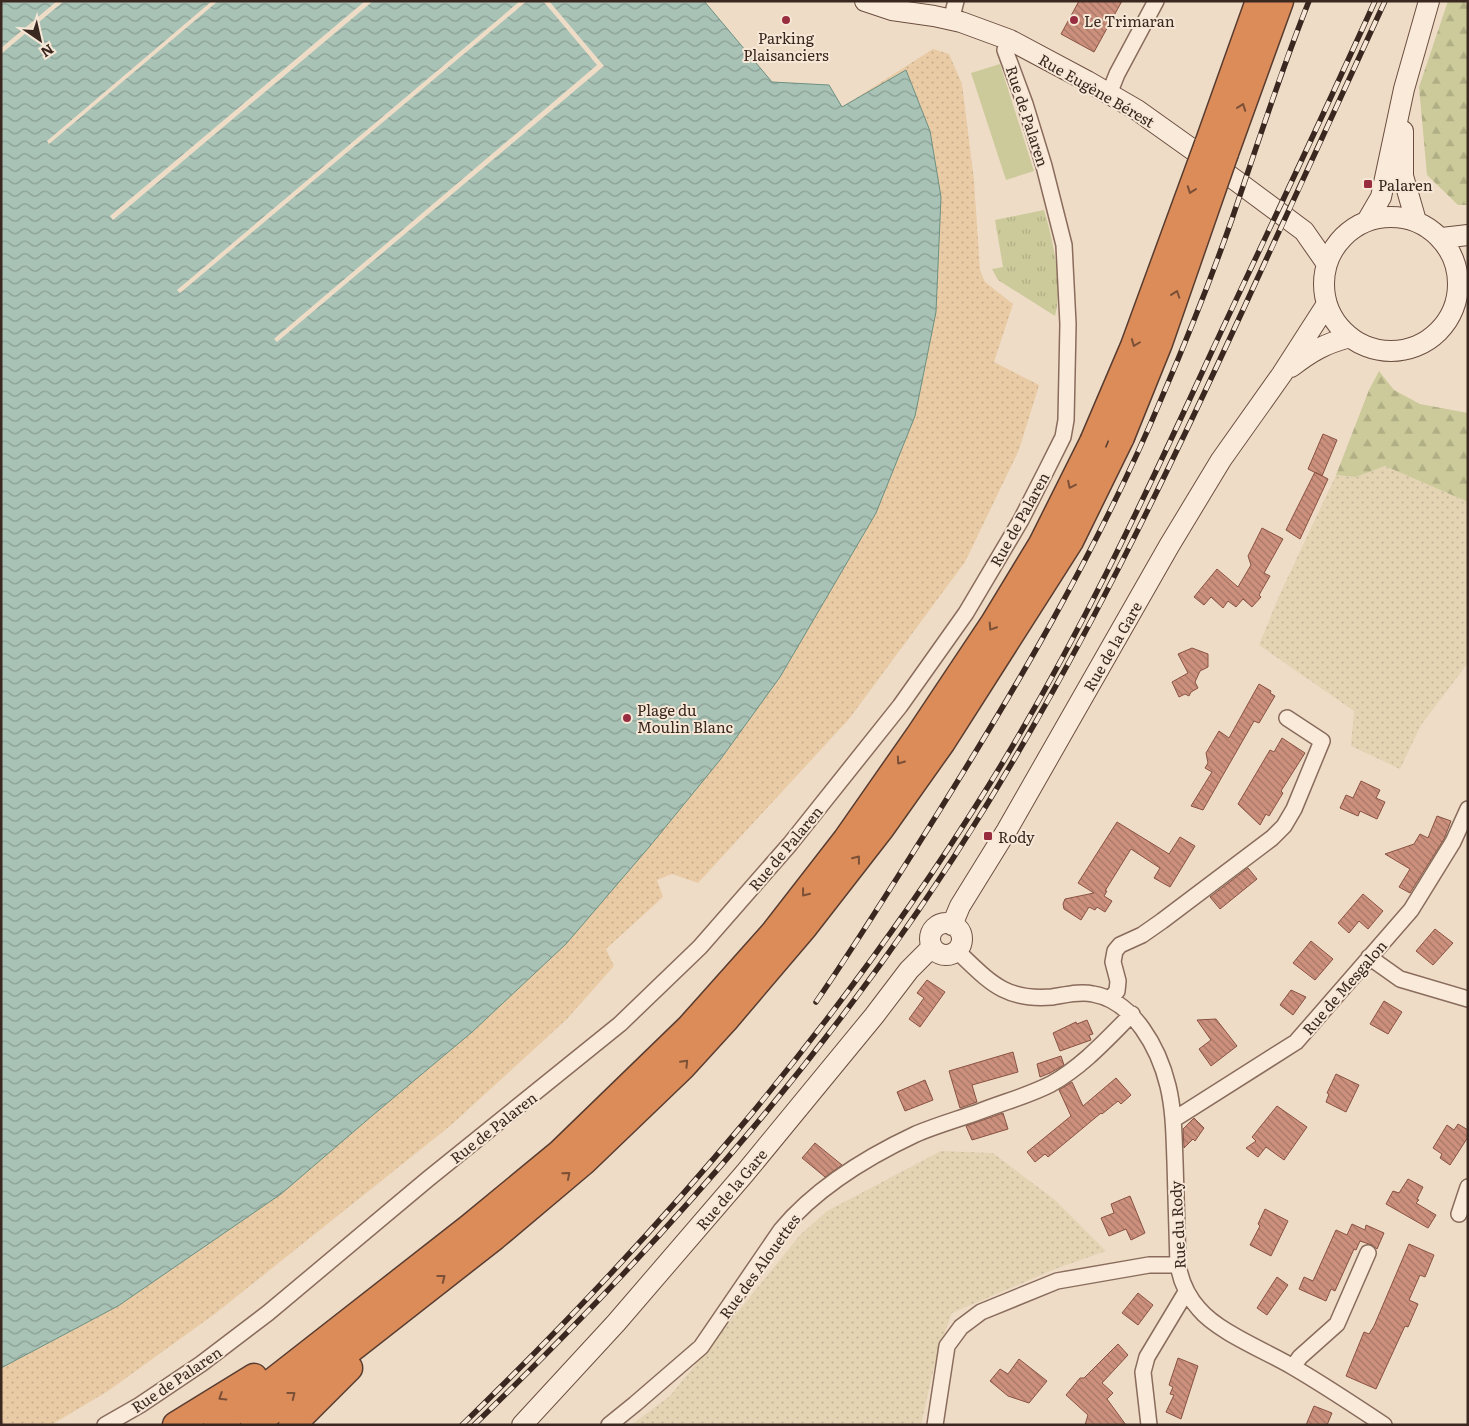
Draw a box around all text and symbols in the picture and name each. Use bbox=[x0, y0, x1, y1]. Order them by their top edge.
place label: Le Trimaran bbox=[1084, 9, 1175, 32]
marker: Parking Plaisanciers bbox=[780, 14, 792, 26]
marker: Le Trimaran bbox=[1068, 14, 1080, 26]
north arrow bbox=[15, 15, 65, 65]
place label: Parking Plaisanciers bbox=[743, 26, 829, 66]
text: N bbox=[37, 40, 58, 63]
street label: Rue Eugène Bérest bbox=[1035, 47, 1159, 133]
street label: Rue de Palaren bbox=[1001, 63, 1055, 169]
one-way arrow bbox=[1236, 104, 1246, 112]
place label: Palaren bbox=[1378, 173, 1433, 196]
marker: Palaren bbox=[1362, 178, 1374, 190]
one-way arrow bbox=[1187, 185, 1197, 194]
one-way arrow bbox=[1171, 290, 1181, 298]
one-way arrow bbox=[1131, 338, 1142, 347]
street label: Rue de Palaren bbox=[984, 467, 1055, 570]
one-way arrow bbox=[1067, 480, 1077, 489]
street label: Rue de la Gare bbox=[1077, 597, 1147, 695]
one-way arrow bbox=[988, 622, 998, 631]
place label: Plage du Moulin Blanc bbox=[637, 698, 734, 738]
marker: Plage du Moulin Blanc bbox=[621, 712, 633, 724]
one-way arrow bbox=[897, 756, 906, 765]
street label: Rue de Palaren bbox=[742, 800, 828, 896]
place label: Rody bbox=[998, 825, 1035, 848]
marker: Rody bbox=[982, 830, 994, 842]
one-way arrow bbox=[852, 856, 860, 865]
one-way arrow bbox=[802, 887, 811, 897]
street label: Rue de Mesgalon bbox=[1296, 934, 1392, 1040]
one-way arrow bbox=[679, 1060, 688, 1069]
street label: Rue de Palaren bbox=[445, 1086, 541, 1168]
street label: Rue de la Gare bbox=[690, 1143, 772, 1235]
one-way arrow bbox=[562, 1172, 571, 1181]
street label: Rue du Rody bbox=[1163, 1180, 1191, 1270]
street label: Rue des Alouettes bbox=[713, 1209, 805, 1323]
one-way arrow bbox=[436, 1275, 445, 1284]
street label: Rue de Palaren bbox=[126, 1340, 226, 1418]
one-way arrow bbox=[218, 1391, 227, 1401]
one-way arrow bbox=[286, 1392, 295, 1400]

